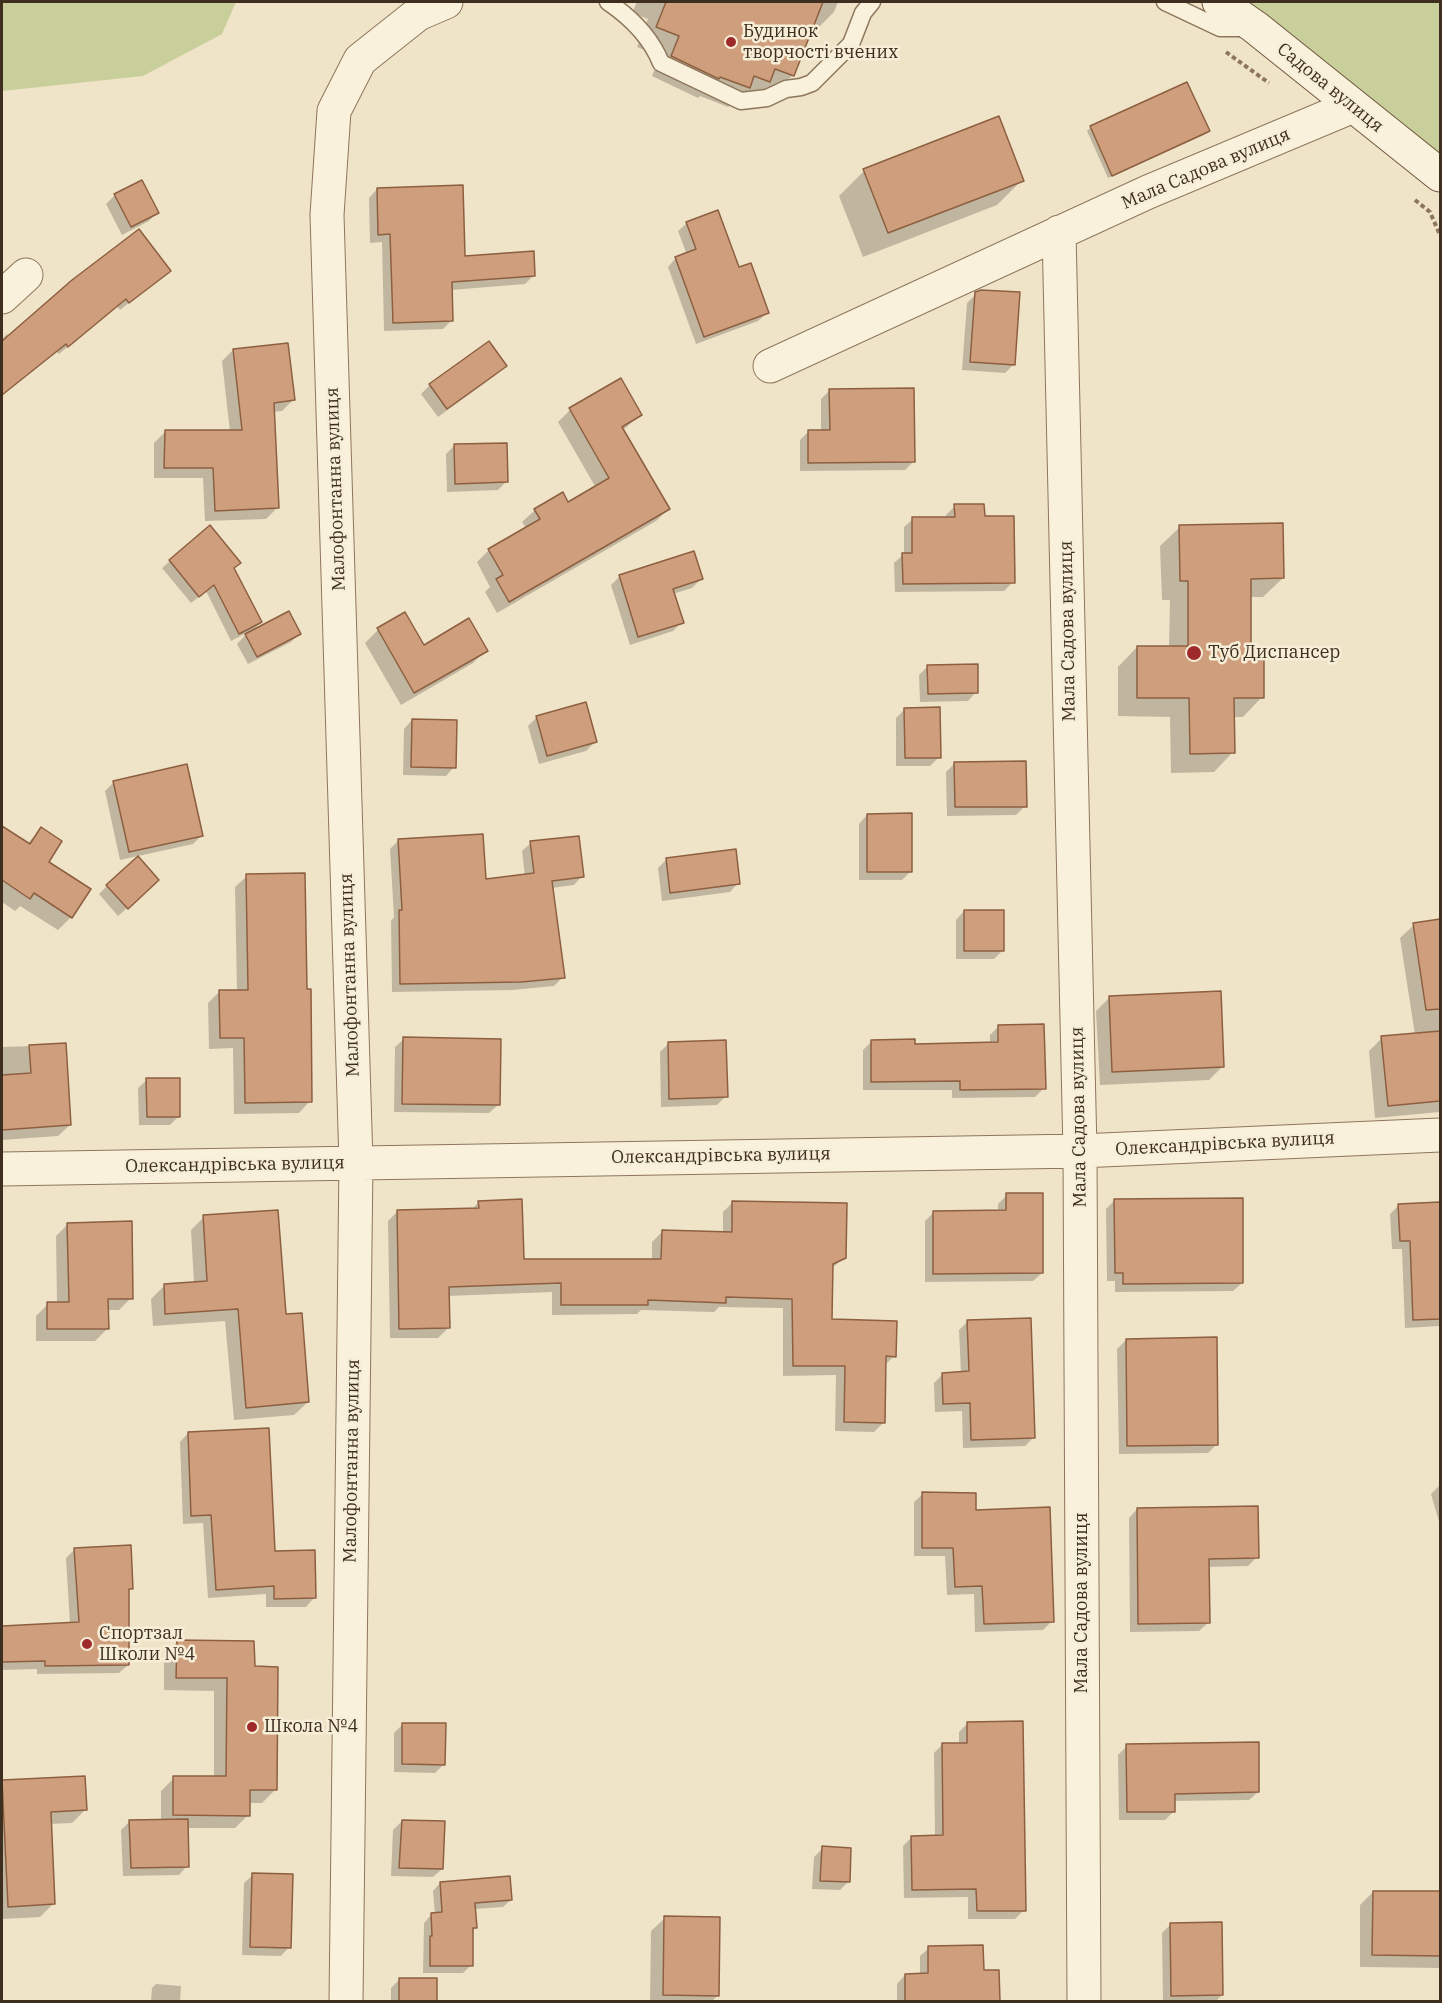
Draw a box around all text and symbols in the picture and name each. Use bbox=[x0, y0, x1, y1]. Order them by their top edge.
place label: Будинок творчості вчених bbox=[743, 21, 898, 63]
marker: Будинок творчості вчених bbox=[724, 35, 738, 49]
street label: Садова вулиця bbox=[1273, 39, 1387, 137]
street label: Мала Садова вулиця bbox=[1118, 124, 1294, 214]
street label: Малофонтанна вулиця bbox=[322, 387, 350, 591]
street label: Мала Садова вулиця bbox=[1056, 540, 1080, 722]
place label: Туб Диспансер bbox=[1208, 642, 1340, 664]
marker: Туб Диспансер bbox=[1185, 644, 1203, 662]
street label: Малофонтанна вулиця bbox=[336, 873, 364, 1077]
street label: Мала Садова вулиця bbox=[1067, 1026, 1091, 1208]
street label: Олександрівська вулиця bbox=[1115, 1127, 1335, 1161]
street label: Олександрівська вулиця bbox=[611, 1143, 831, 1169]
street label: Олександрівська вулиця bbox=[125, 1152, 345, 1178]
street label: Малофонтанна вулиця bbox=[339, 1359, 365, 1563]
street label: Мала Садова вулиця bbox=[1071, 1512, 1093, 1694]
place label: Спортзал Школи №4 bbox=[99, 1623, 195, 1666]
marker: Спортзал Школи №4 bbox=[80, 1637, 94, 1651]
place label: Школа №4 bbox=[264, 1716, 358, 1738]
marker: Школа №4 bbox=[245, 1720, 259, 1734]

